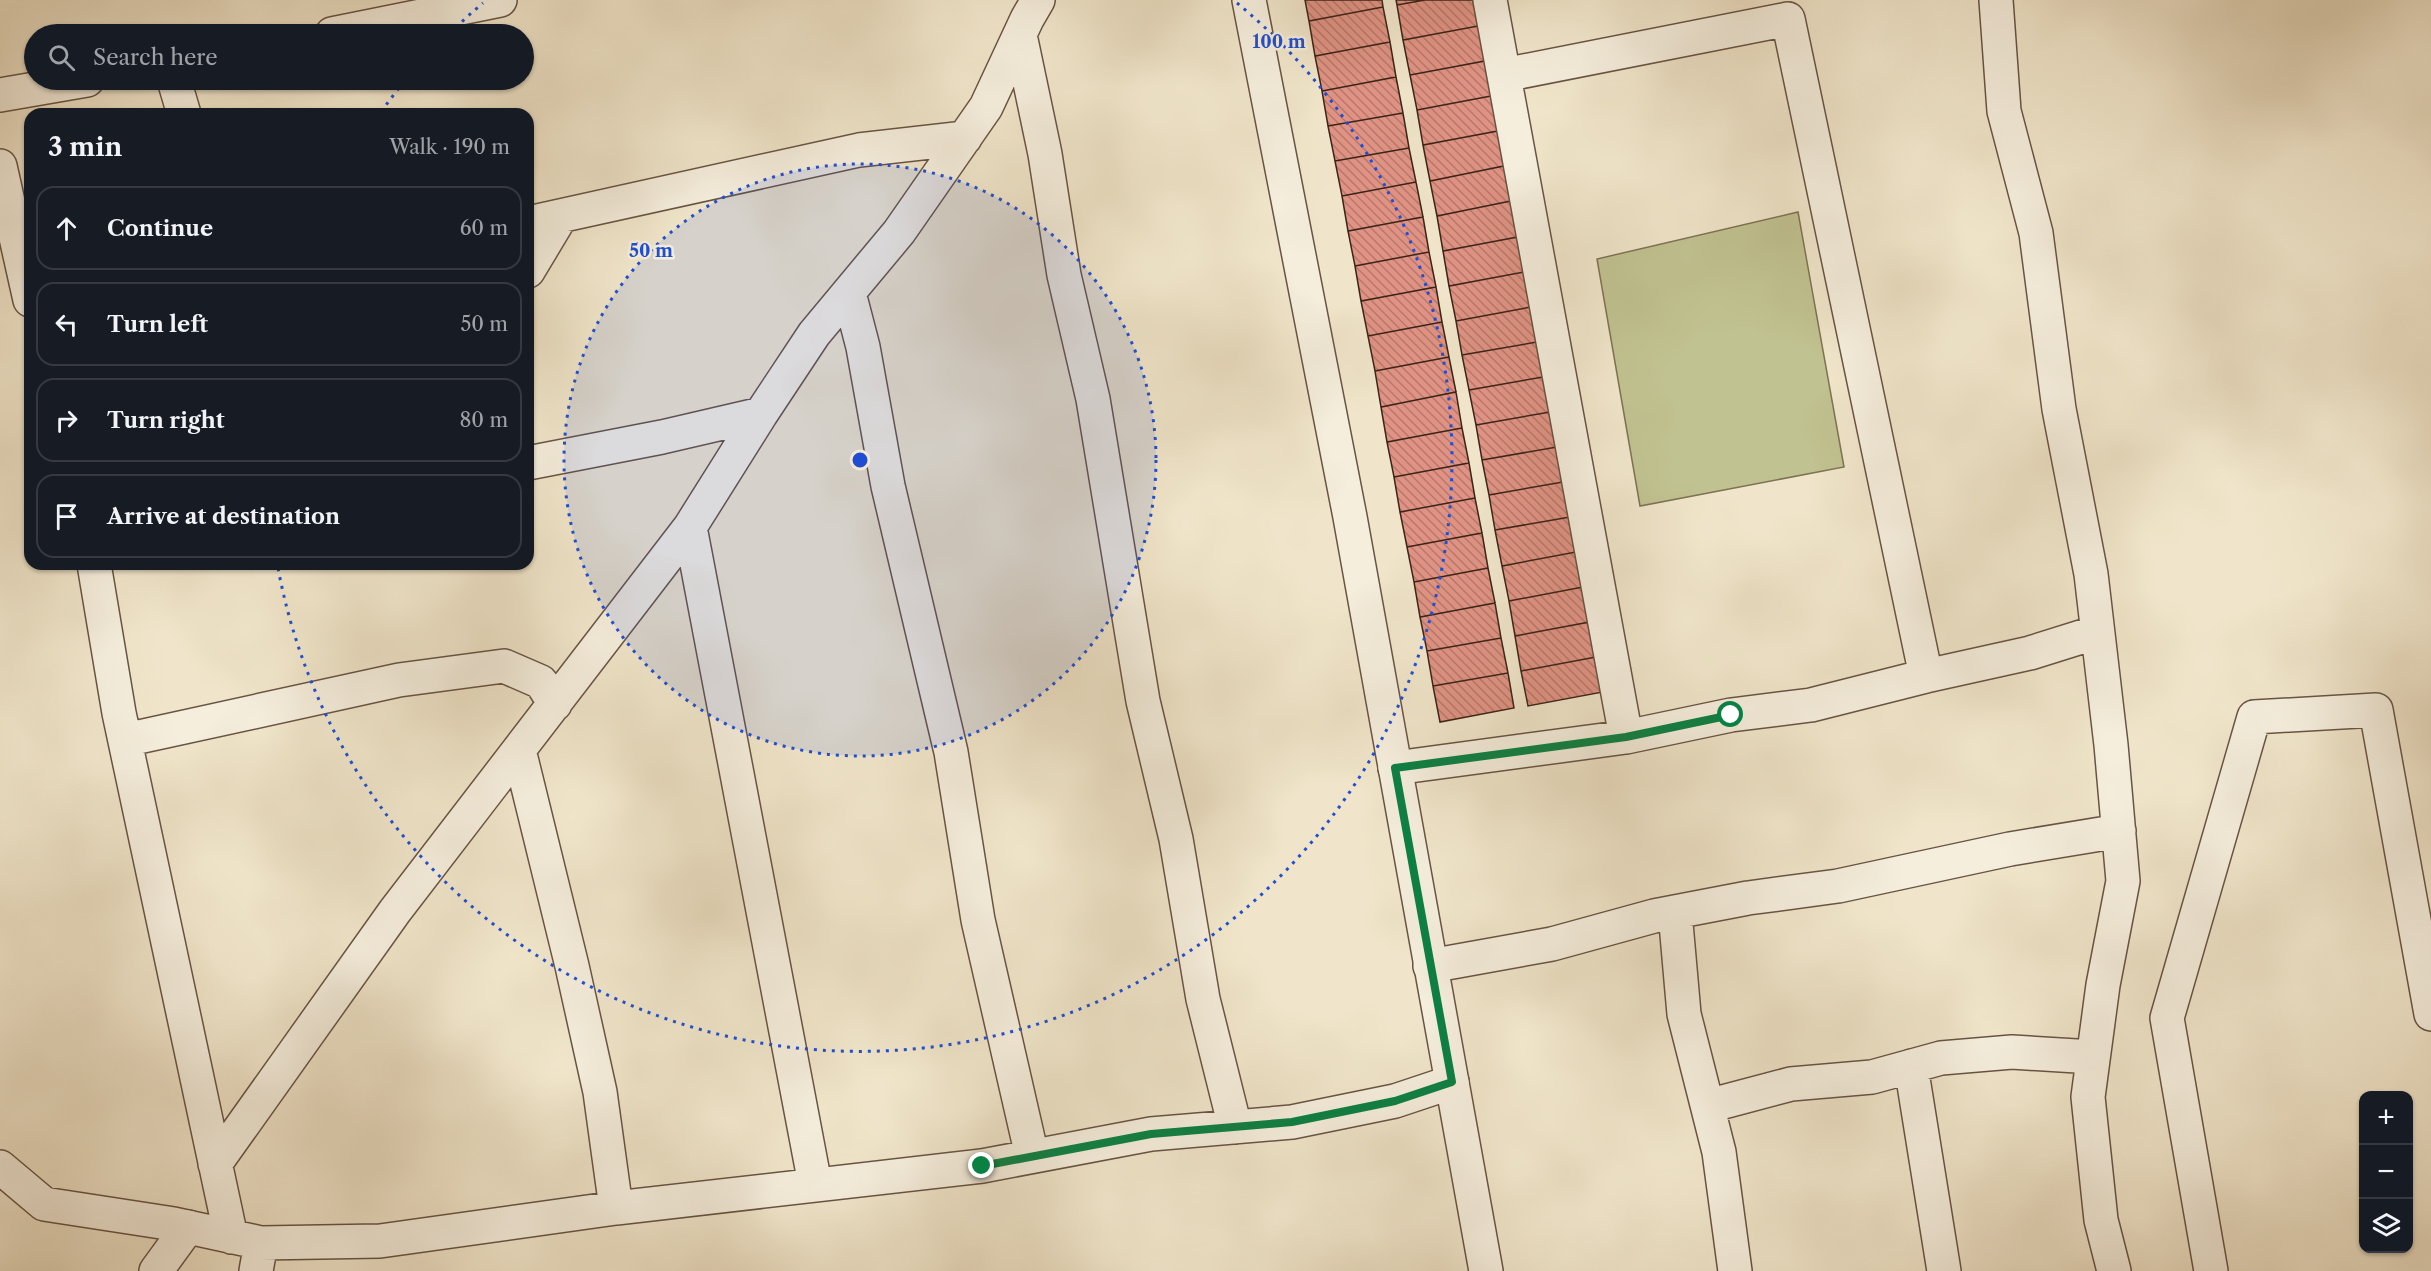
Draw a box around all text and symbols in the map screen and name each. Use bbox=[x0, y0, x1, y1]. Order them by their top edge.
search box bbox=[24, 24, 534, 90]
text: 100 m bbox=[1252, 31, 1306, 53]
icon: search bbox=[45, 41, 78, 74]
text: Search here bbox=[93, 44, 218, 71]
text: 3 min bbox=[48, 131, 122, 163]
text: Walk · 190 m bbox=[389, 135, 510, 159]
icon: ahead bbox=[50, 212, 83, 245]
text: Continue bbox=[107, 215, 213, 242]
text: 60 m bbox=[460, 216, 508, 240]
text: 50 m bbox=[629, 240, 673, 262]
icon: left bbox=[50, 308, 83, 341]
text: Turn left bbox=[107, 311, 208, 338]
text: 50 m bbox=[461, 312, 508, 336]
icon: right bbox=[50, 404, 83, 437]
text: Turn right bbox=[107, 407, 225, 434]
text: 80 m bbox=[460, 408, 508, 432]
centre of rings bbox=[850, 450, 870, 470]
icon: arrive bbox=[50, 500, 83, 533]
text: Arrive at destination bbox=[107, 503, 340, 530]
route start bbox=[1717, 701, 1743, 727]
map controls bbox=[2359, 1091, 2413, 1253]
button: + bbox=[2359, 1091, 2413, 1145]
button: − bbox=[2359, 1145, 2413, 1199]
route end bbox=[968, 1152, 994, 1178]
button: layers bbox=[2359, 1199, 2413, 1253]

